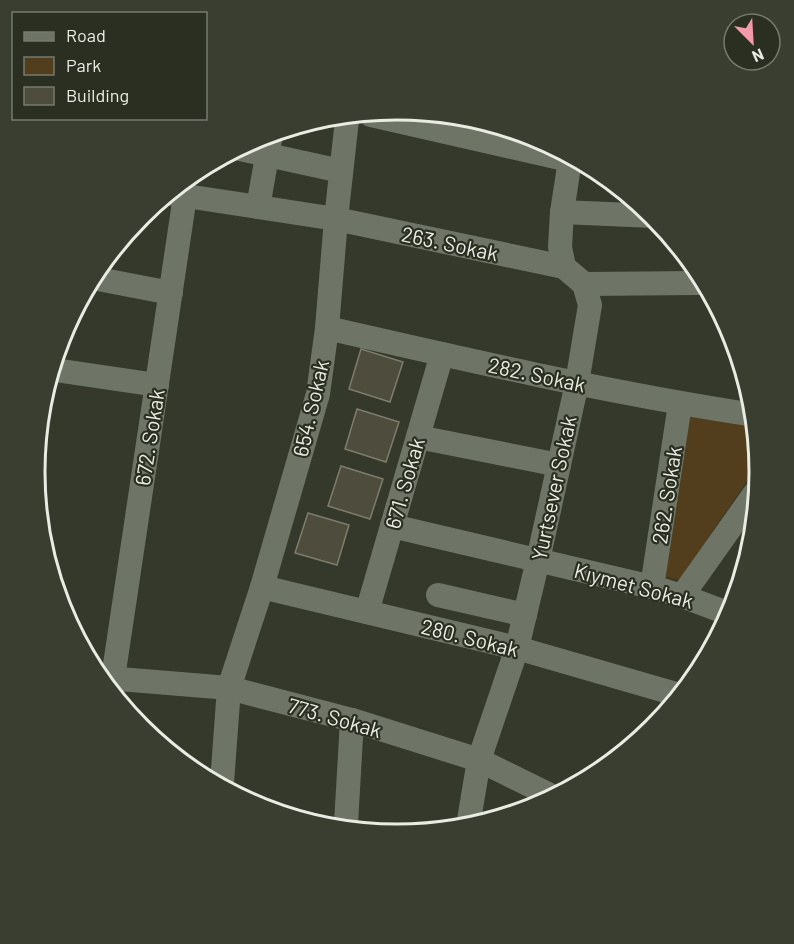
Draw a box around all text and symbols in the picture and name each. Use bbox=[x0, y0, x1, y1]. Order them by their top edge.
legend bbox=[12, 12, 207, 120]
north arrow bbox=[722, 12, 782, 72]
text: Road bbox=[66, 24, 106, 46]
text: N bbox=[750, 45, 767, 67]
text: Park bbox=[66, 54, 101, 76]
text: Building bbox=[66, 84, 129, 106]
street label: 263. Sokak bbox=[399, 221, 501, 265]
street label: 282. Sokak bbox=[486, 352, 588, 396]
street label: 654. Sokak bbox=[287, 357, 333, 459]
street label: 672. Sokak bbox=[129, 387, 169, 487]
street label: Yurtsever Sokak bbox=[525, 413, 581, 563]
street label: 671. Sokak bbox=[379, 435, 429, 531]
street label: 262. Sokak bbox=[646, 444, 686, 546]
street label: Kıymet Sokak bbox=[572, 557, 696, 613]
street label: 280. Sokak bbox=[419, 613, 521, 661]
street label: 773. Sokak bbox=[285, 692, 385, 742]

